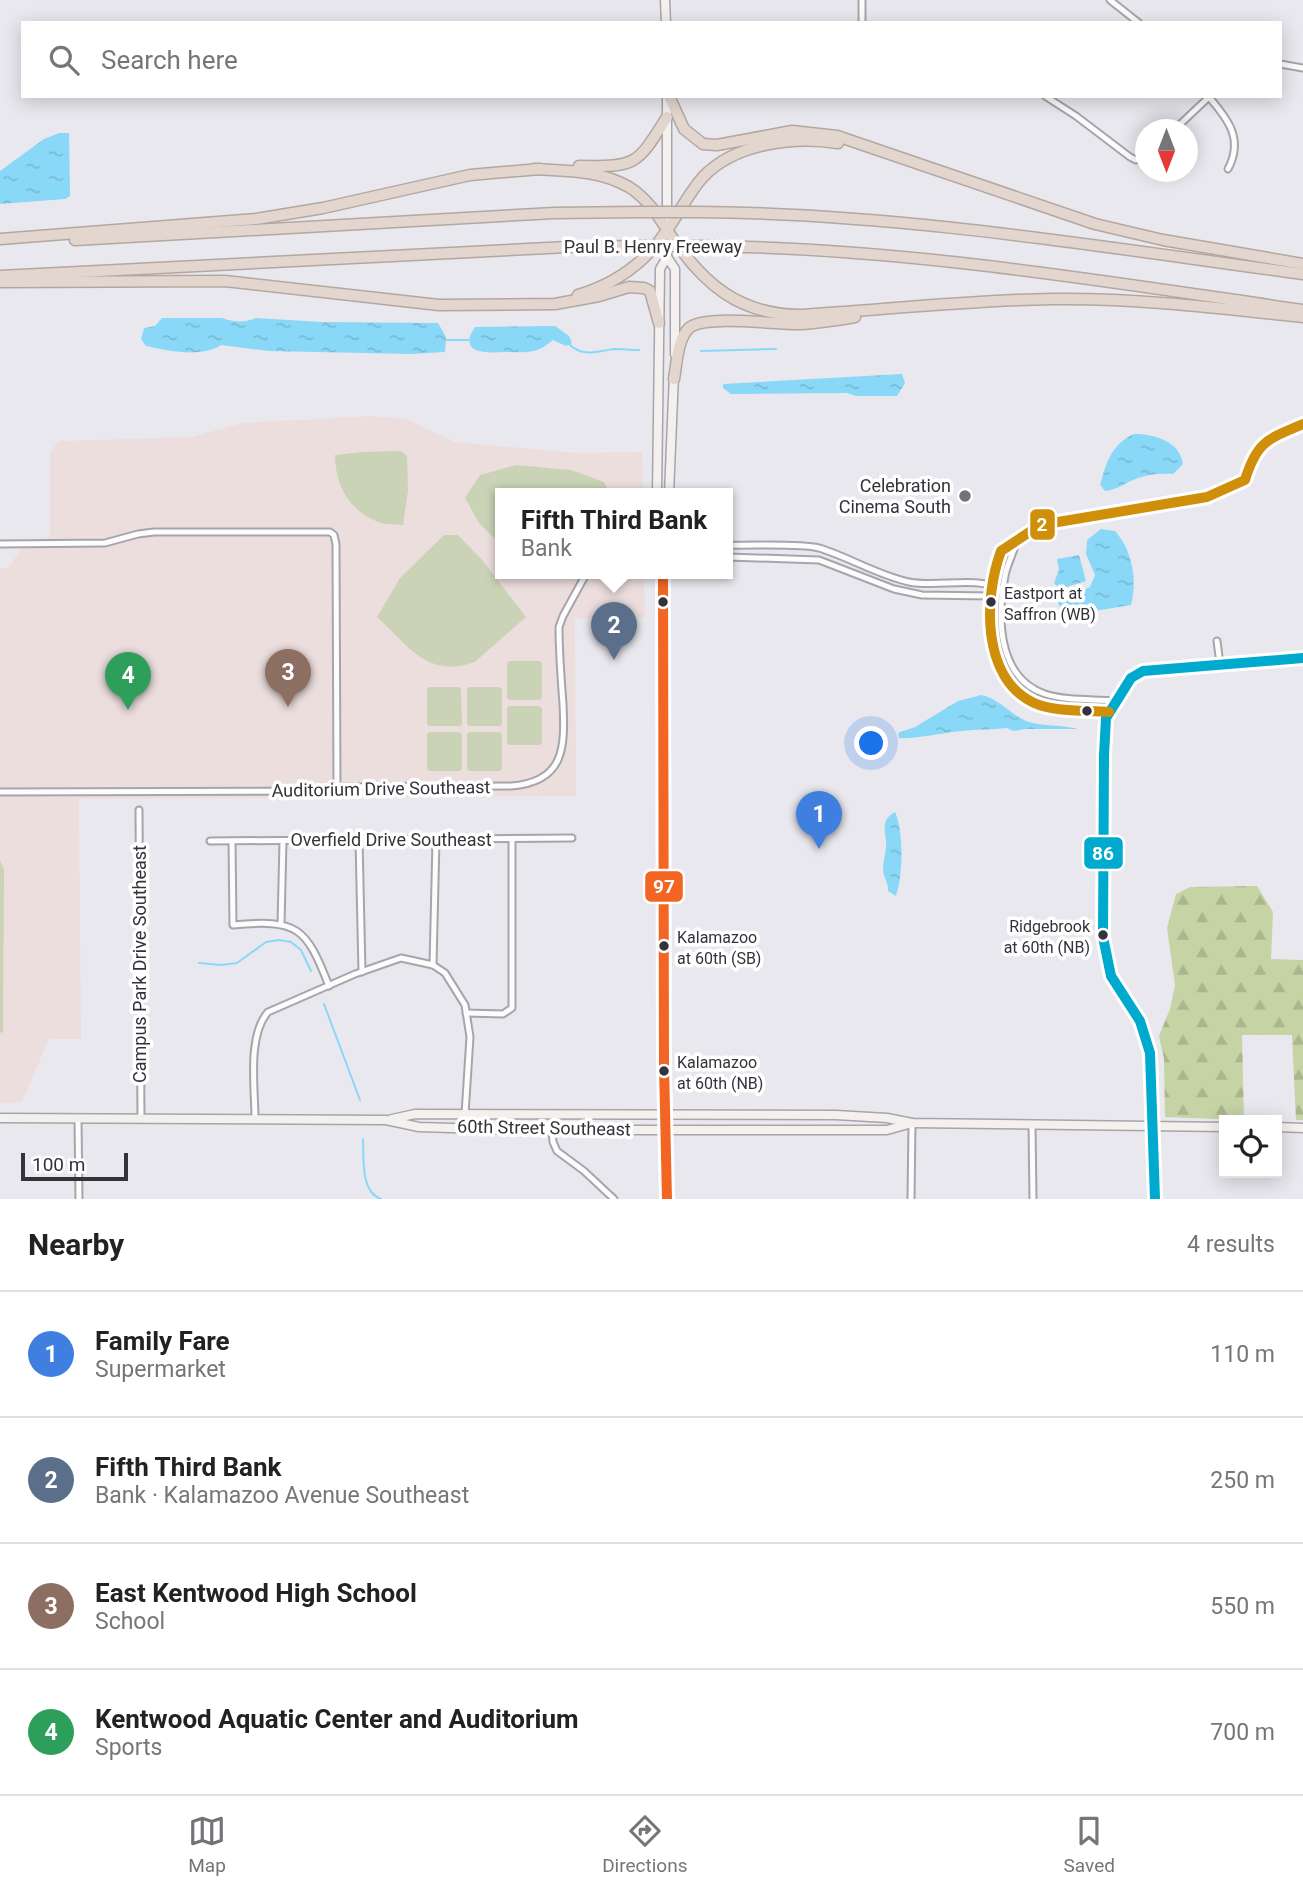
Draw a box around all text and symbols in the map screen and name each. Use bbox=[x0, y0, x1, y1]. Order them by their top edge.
search box bbox=[21, 21, 1282, 98]
icon: search bbox=[45, 41, 83, 79]
text: Search here bbox=[101, 45, 238, 75]
north arrow bbox=[1135, 119, 1198, 182]
street label: Paul B. Henry Freeway bbox=[564, 236, 743, 257]
place label: Celebration Cinema South bbox=[839, 475, 951, 517]
popup bbox=[495, 488, 733, 579]
marker: Celebration Cinema South bbox=[957, 488, 973, 504]
text: Fifth Third Bank bbox=[521, 505, 707, 535]
line badge: 2 bbox=[1029, 508, 1056, 541]
text: 2 bbox=[1037, 513, 1048, 536]
text: Bank bbox=[521, 535, 572, 562]
place label: Eastport at Saffron (WB) bbox=[1004, 584, 1096, 624]
unlabelled marker bbox=[656, 595, 670, 609]
marker: Eastport at Saffron (WB) bbox=[984, 595, 998, 609]
pin: 2 bbox=[591, 602, 637, 660]
pin: 3 bbox=[265, 649, 311, 707]
pin: 4 bbox=[105, 652, 151, 710]
unlabelled marker bbox=[1080, 704, 1094, 718]
your location bbox=[854, 726, 888, 760]
street label: Auditorium Drive Southeast bbox=[271, 776, 491, 801]
pin: 1 bbox=[796, 791, 842, 849]
street label: Overfield Drive Southeast bbox=[290, 829, 492, 850]
line badge: 86 bbox=[1083, 836, 1124, 870]
text: 86 bbox=[1092, 842, 1114, 865]
street label: Campus Park Drive Southeast bbox=[129, 845, 150, 1083]
line badge: 97 bbox=[644, 870, 684, 903]
text: 97 bbox=[653, 875, 675, 898]
place label: Ridgebrook at 60th (NB) bbox=[1004, 917, 1091, 957]
place label: Kalamazoo at 60th (SB) bbox=[677, 928, 761, 968]
marker: Ridgebrook at 60th (NB) bbox=[1096, 928, 1110, 942]
marker: Kalamazoo at 60th (SB) bbox=[657, 939, 671, 953]
place label: Kalamazoo at 60th (NB) bbox=[677, 1053, 763, 1093]
marker: Kalamazoo at 60th (NB) bbox=[657, 1064, 671, 1078]
street label: 60th Street Southeast bbox=[457, 1115, 631, 1140]
map controls bbox=[1219, 1115, 1282, 1178]
button: locate bbox=[1219, 1115, 1282, 1178]
scale bar bbox=[21, 1150, 128, 1182]
text: 100 m bbox=[32, 1153, 85, 1176]
text: Nearby bbox=[28, 1227, 124, 1262]
text: 4 results bbox=[1187, 1231, 1275, 1258]
text: Family Fare bbox=[95, 1326, 230, 1356]
text: 1 bbox=[44, 1341, 58, 1368]
text: 110 m bbox=[1210, 1341, 1275, 1368]
text: Supermarket bbox=[95, 1356, 226, 1383]
text: Fifth Third Bank bbox=[95, 1452, 282, 1482]
text: 2 bbox=[44, 1467, 58, 1494]
text: 250 m bbox=[1210, 1467, 1275, 1494]
text: Bank · Kalamazoo Avenue Southeast bbox=[95, 1482, 469, 1509]
text: East Kentwood High School bbox=[95, 1578, 417, 1608]
text: 3 bbox=[44, 1593, 58, 1620]
text: 550 m bbox=[1210, 1593, 1275, 1620]
text: School bbox=[95, 1608, 165, 1635]
text: Kentwood Aquatic Center and Auditorium bbox=[95, 1704, 579, 1734]
text: 4 bbox=[44, 1719, 58, 1746]
text: 700 m bbox=[1210, 1719, 1275, 1746]
text: Sports bbox=[95, 1734, 162, 1761]
tab: Map bbox=[188, 1812, 226, 1877]
tab: Directions bbox=[602, 1812, 687, 1877]
tab: Saved bbox=[1064, 1812, 1115, 1877]

